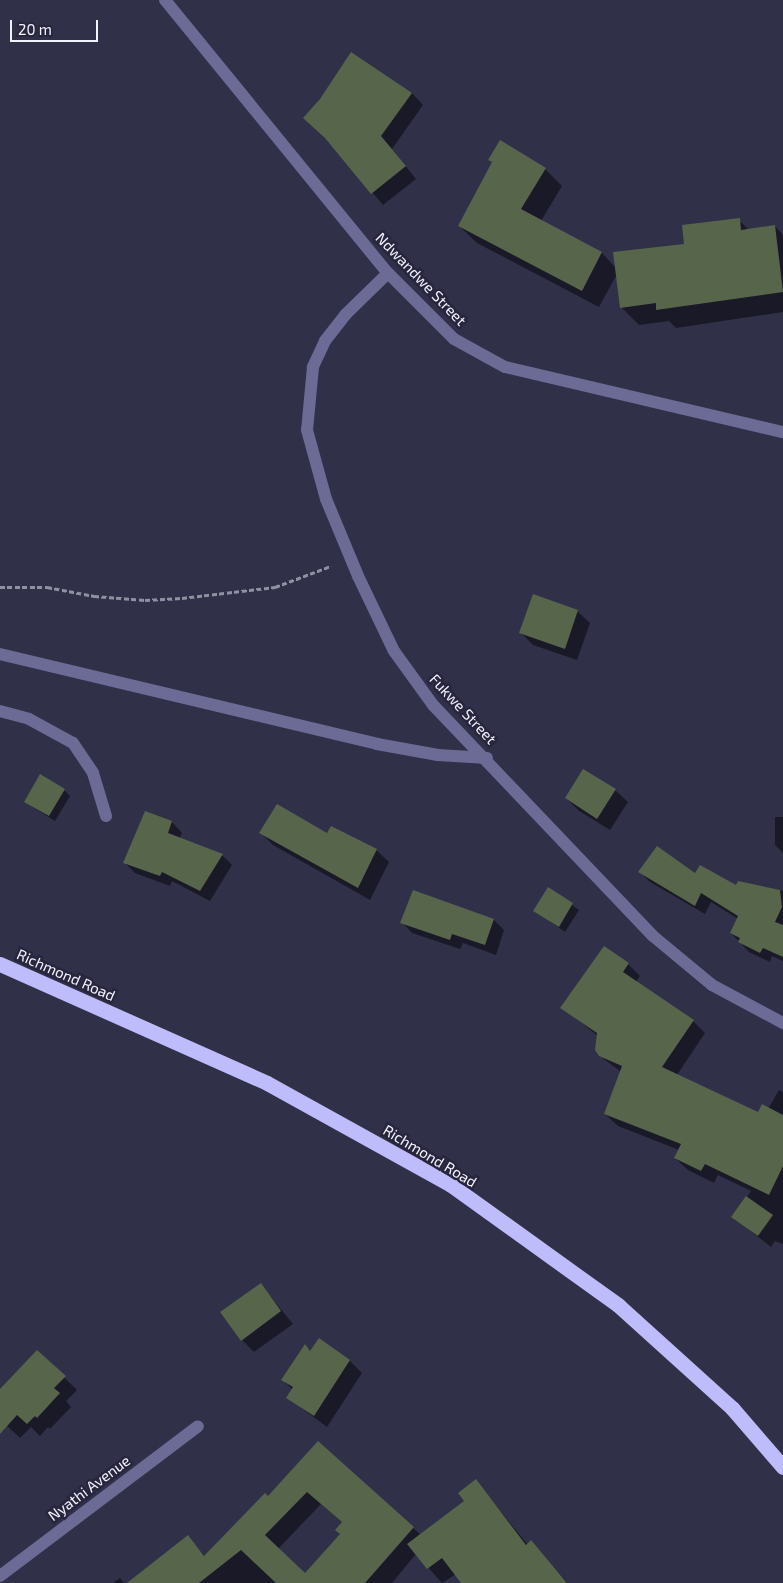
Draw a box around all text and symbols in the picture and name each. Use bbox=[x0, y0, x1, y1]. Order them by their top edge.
scale bar bbox=[12, 10, 100, 42]
text: 20 m bbox=[18, 20, 52, 38]
street label: Ndwandwe Street bbox=[372, 229, 470, 329]
street label: Fukwe Street bbox=[426, 670, 500, 748]
street label: Richmond Road bbox=[14, 945, 118, 1005]
street label: Richmond Road bbox=[380, 1121, 480, 1191]
street label: Nyathi Avenue bbox=[44, 1451, 134, 1525]

